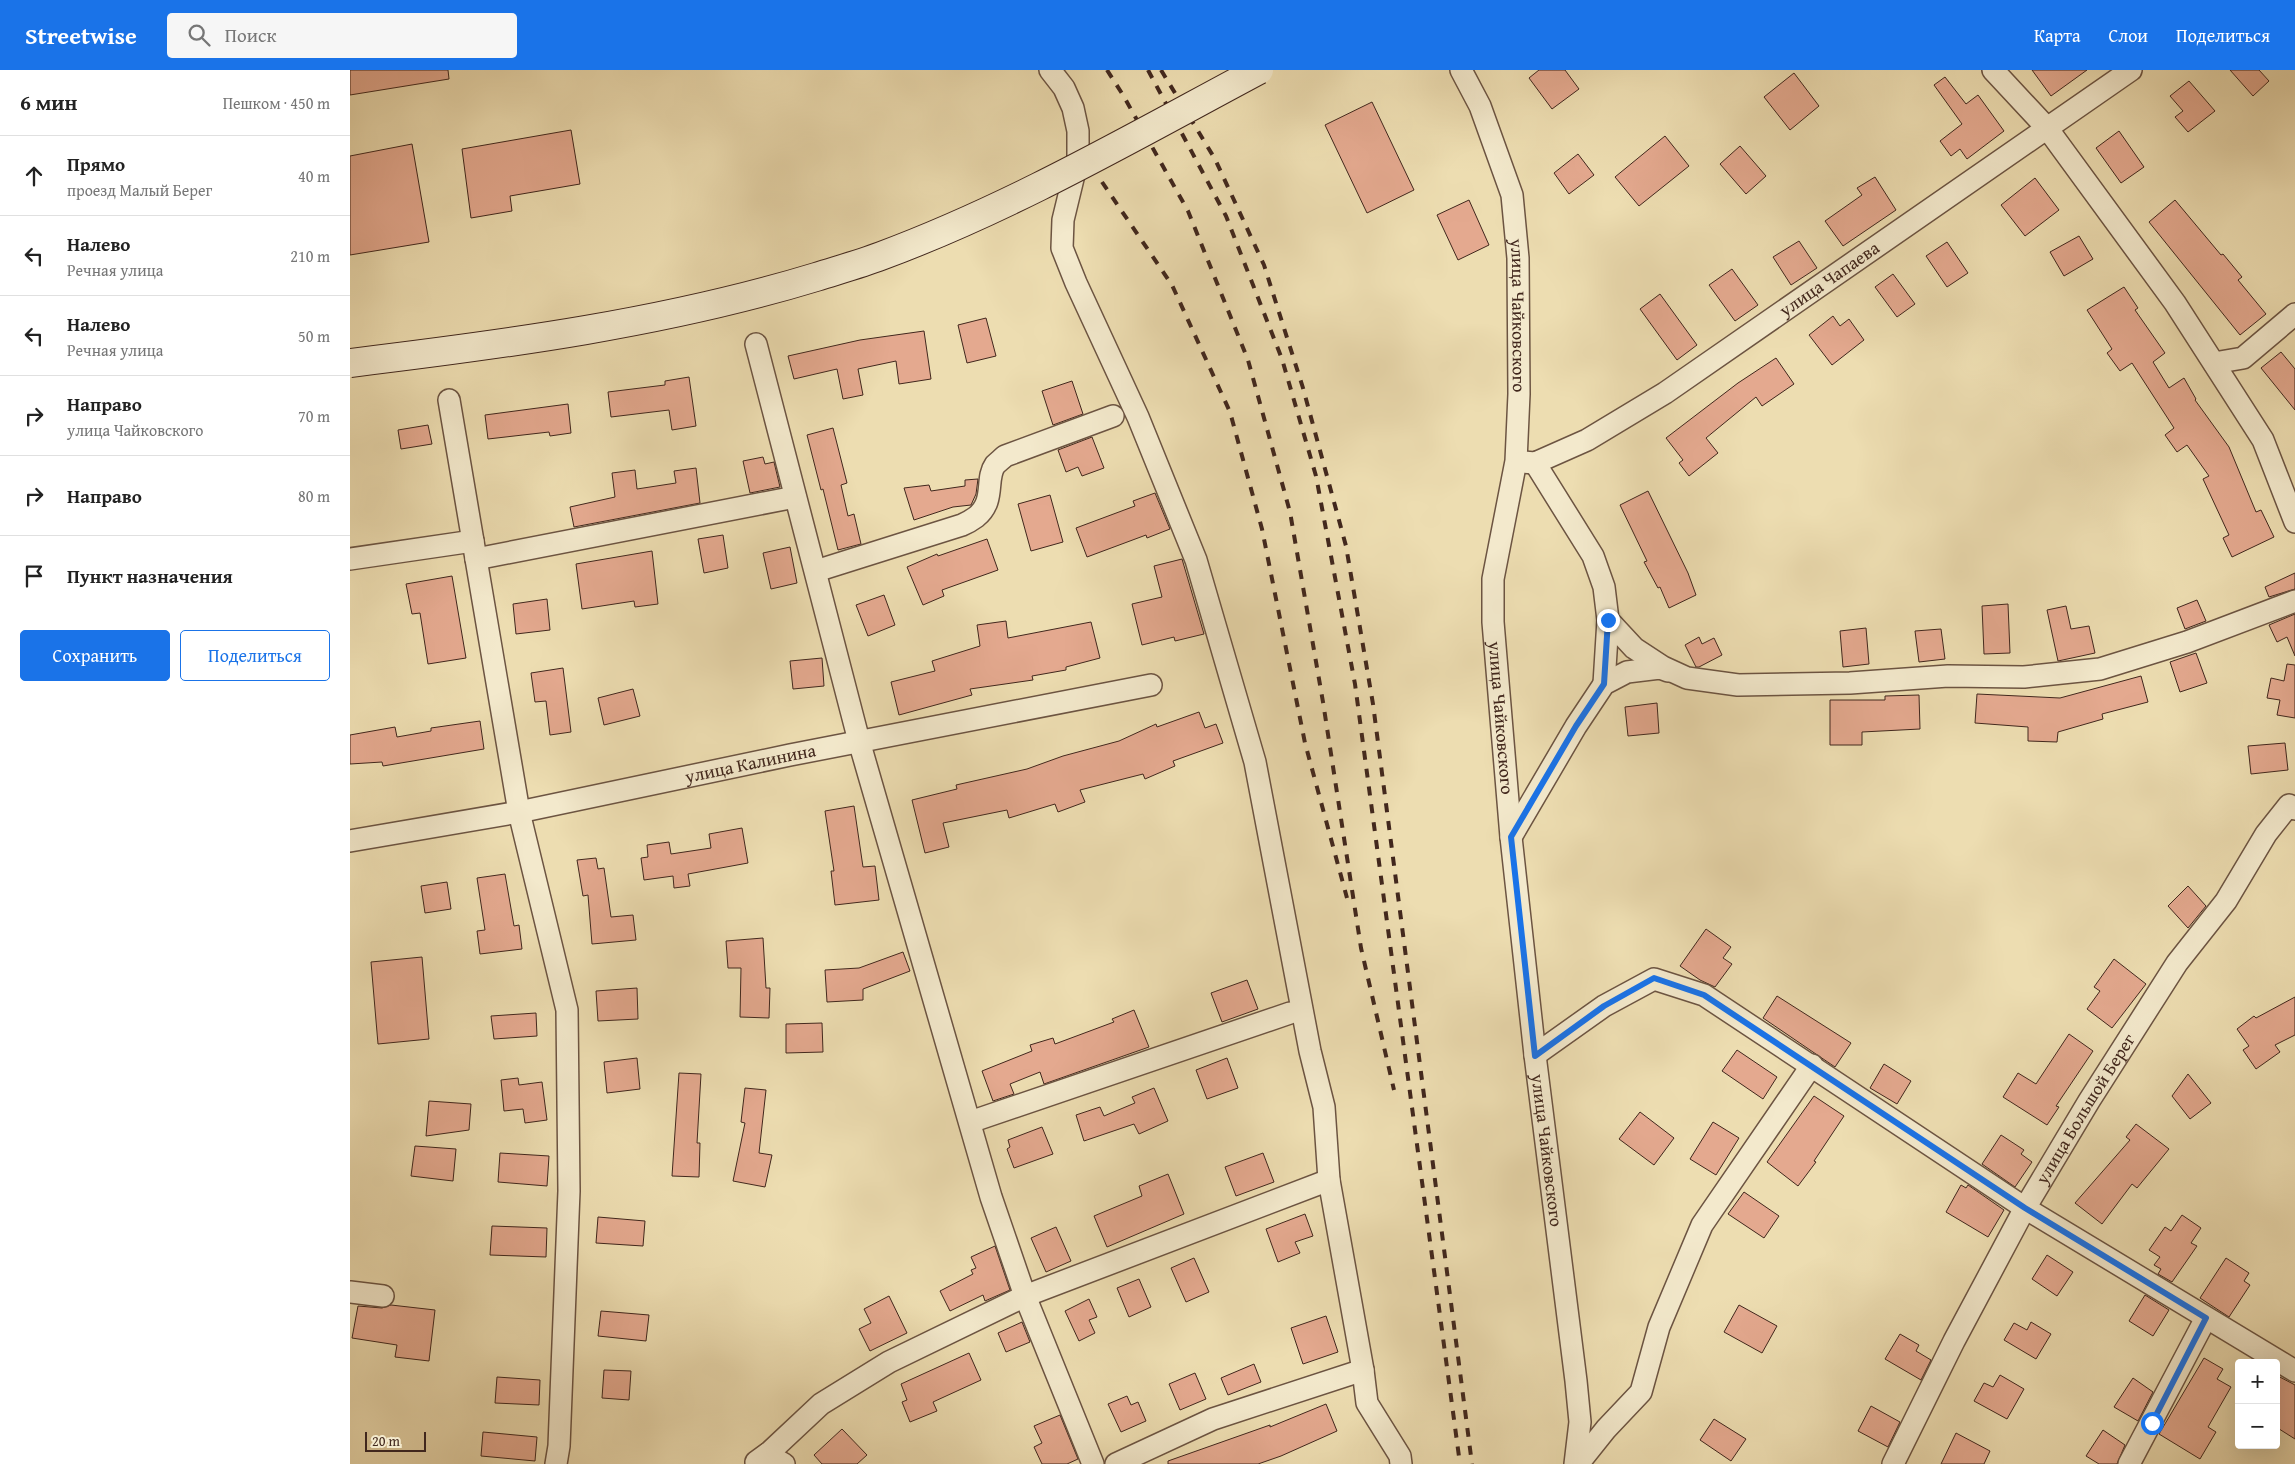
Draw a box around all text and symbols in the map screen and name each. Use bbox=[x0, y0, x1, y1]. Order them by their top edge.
search box bbox=[167, 13, 517, 58]
text: Streetwise bbox=[25, 18, 137, 53]
icon: search bbox=[185, 21, 213, 49]
text: Поиск bbox=[225, 21, 276, 49]
text: Карта bbox=[2034, 22, 2081, 49]
text: Слои bbox=[2109, 22, 2148, 49]
text: Поделиться bbox=[2176, 22, 2270, 49]
text: 6 мин bbox=[20, 87, 77, 118]
text: Пешком · 450 m bbox=[223, 91, 330, 115]
text: Прямо bbox=[67, 150, 125, 178]
icon: ahead bbox=[20, 162, 48, 190]
text: 40 m bbox=[298, 164, 330, 188]
text: проезд Малый Берег bbox=[67, 178, 212, 202]
text: Налево bbox=[67, 230, 130, 258]
street label: улица Чапаева bbox=[1773, 234, 1885, 324]
street label: улица Чайковского bbox=[1503, 236, 1533, 392]
icon: left bbox=[20, 242, 48, 270]
text: 210 m bbox=[290, 244, 330, 268]
text: Речная улица bbox=[67, 258, 163, 282]
text: Налево bbox=[67, 310, 130, 338]
icon: left bbox=[20, 322, 48, 350]
text: 50 m bbox=[298, 324, 330, 348]
text: Речная улица bbox=[67, 338, 163, 362]
text: Направо bbox=[67, 390, 142, 418]
icon: right bbox=[20, 402, 48, 430]
text: 70 m bbox=[298, 404, 330, 428]
text: улица Чайковского bbox=[67, 418, 204, 442]
icon: right bbox=[20, 482, 48, 510]
text: Направо bbox=[67, 482, 142, 510]
text: 80 m bbox=[298, 484, 330, 508]
icon: arrive bbox=[20, 562, 48, 590]
text: Пункт назначения bbox=[67, 562, 233, 590]
route end bbox=[1597, 609, 1620, 632]
button: Сохранить bbox=[20, 630, 170, 681]
button: Поделиться bbox=[180, 630, 330, 681]
street label: улица Чайковского bbox=[1482, 639, 1521, 795]
street label: улица Калинина bbox=[681, 736, 819, 790]
street label: улица Большой Берег bbox=[2028, 1028, 2142, 1190]
street label: улица Чайковского bbox=[1524, 1071, 1570, 1228]
map controls bbox=[2235, 1359, 2280, 1449]
button: + bbox=[2235, 1359, 2280, 1404]
button: − bbox=[2235, 1404, 2280, 1449]
route start bbox=[2141, 1412, 2164, 1435]
scale bar bbox=[365, 1429, 426, 1452]
text: 20 m bbox=[372, 1431, 400, 1451]

